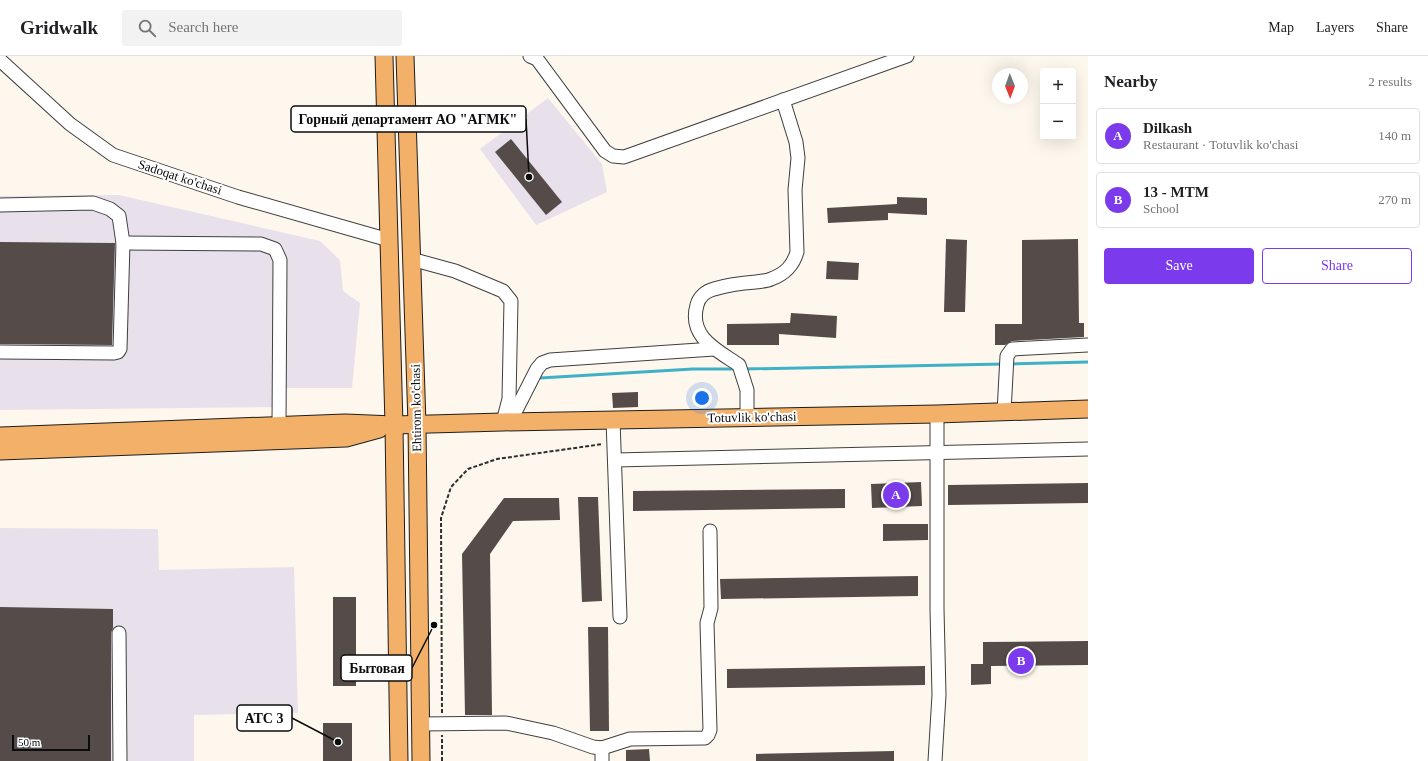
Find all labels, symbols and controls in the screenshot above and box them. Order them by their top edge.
search box [122,10,402,46]
text: Gridwalk [20,17,98,38]
icon: search [136,17,158,39]
text: Search here [168,19,239,35]
text: Map [1268,20,1294,35]
text: Layers [1316,20,1354,35]
text: Share [1376,20,1408,35]
north arrow [992,68,1028,104]
map controls [1040,68,1076,140]
button: + [1040,68,1076,104]
text: Nearby [1104,72,1158,91]
text: 2 results [1368,74,1412,89]
button: − [1040,104,1076,140]
callout: Горный департамент АО "АГМК" [291,106,526,132]
text: Горный департамент АО "АГМК" [299,112,517,127]
text: Dilkash [1143,120,1192,136]
text: A [1113,128,1123,143]
text: 140 m [1378,128,1411,143]
text: Restaurant · Totuvlik ko'chasi [1143,137,1298,152]
street label: Sadoqat ko'chasi [136,156,224,198]
text: 13 - MTM [1143,184,1209,200]
text: B [1114,192,1122,207]
text: 270 m [1378,192,1411,207]
text: School [1143,201,1179,216]
button: Save [1104,248,1254,284]
button: Share [1262,248,1412,284]
street label: Ehtirom ko'chasi [408,364,424,452]
your location [692,388,712,408]
street label: Totuvlik ko'chasi [707,409,797,425]
pin: A [883,480,909,510]
pin: B [1008,646,1034,676]
callout: Бытовая [341,655,412,681]
text: Бытовая [349,661,405,676]
callout: АТС 3 [237,705,292,731]
text: АТС 3 [245,711,283,726]
scale bar [12,733,90,752]
text: 50 m [18,736,40,748]

